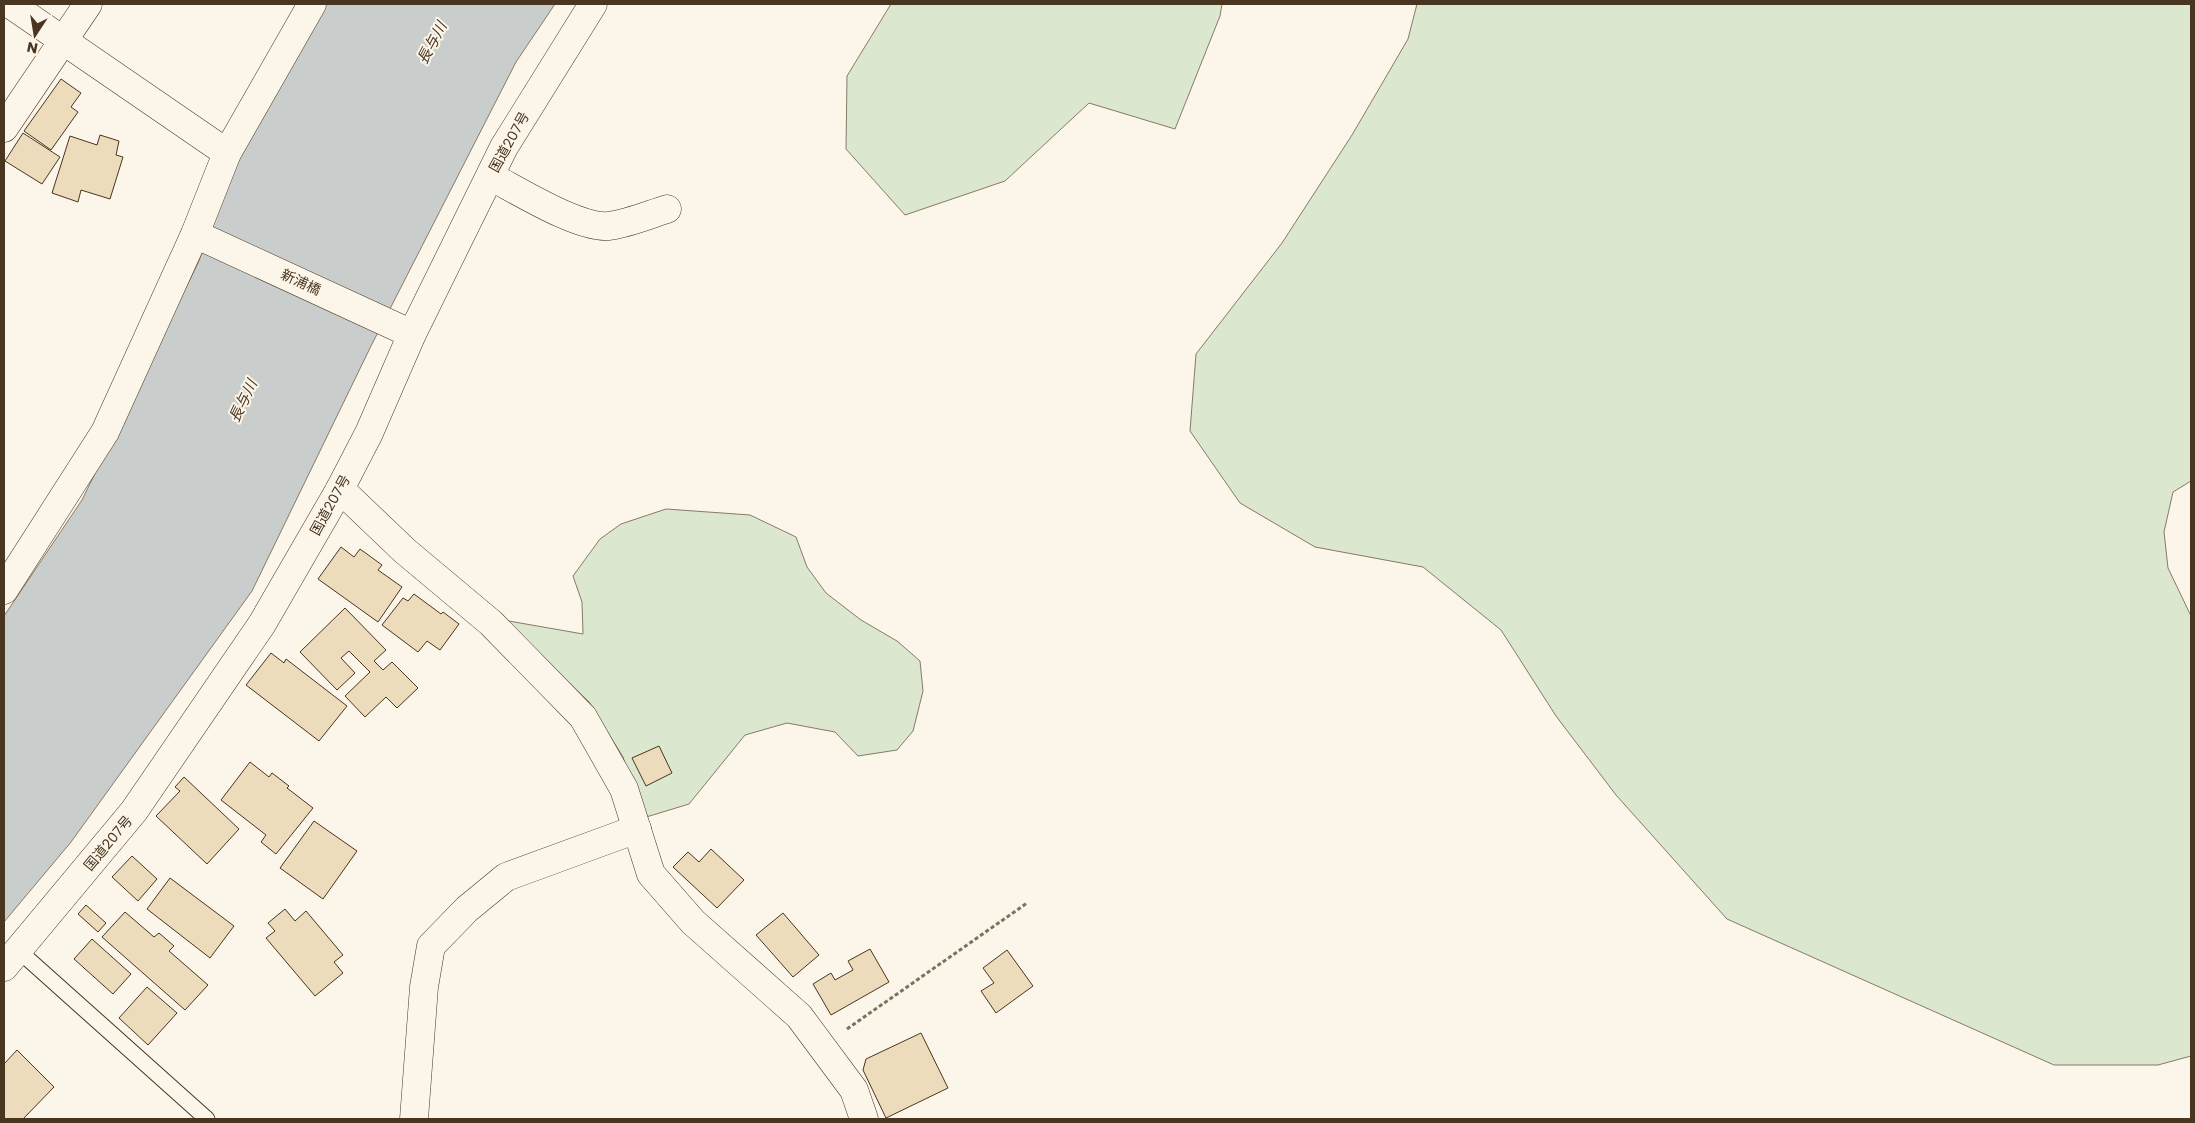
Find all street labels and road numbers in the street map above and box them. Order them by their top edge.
street label: 国道207号 [484,108,534,176]
street label: 新浦橋 [278,264,324,300]
street label: 国道207号 [305,471,355,539]
street label: 国道207号 [79,811,137,875]

